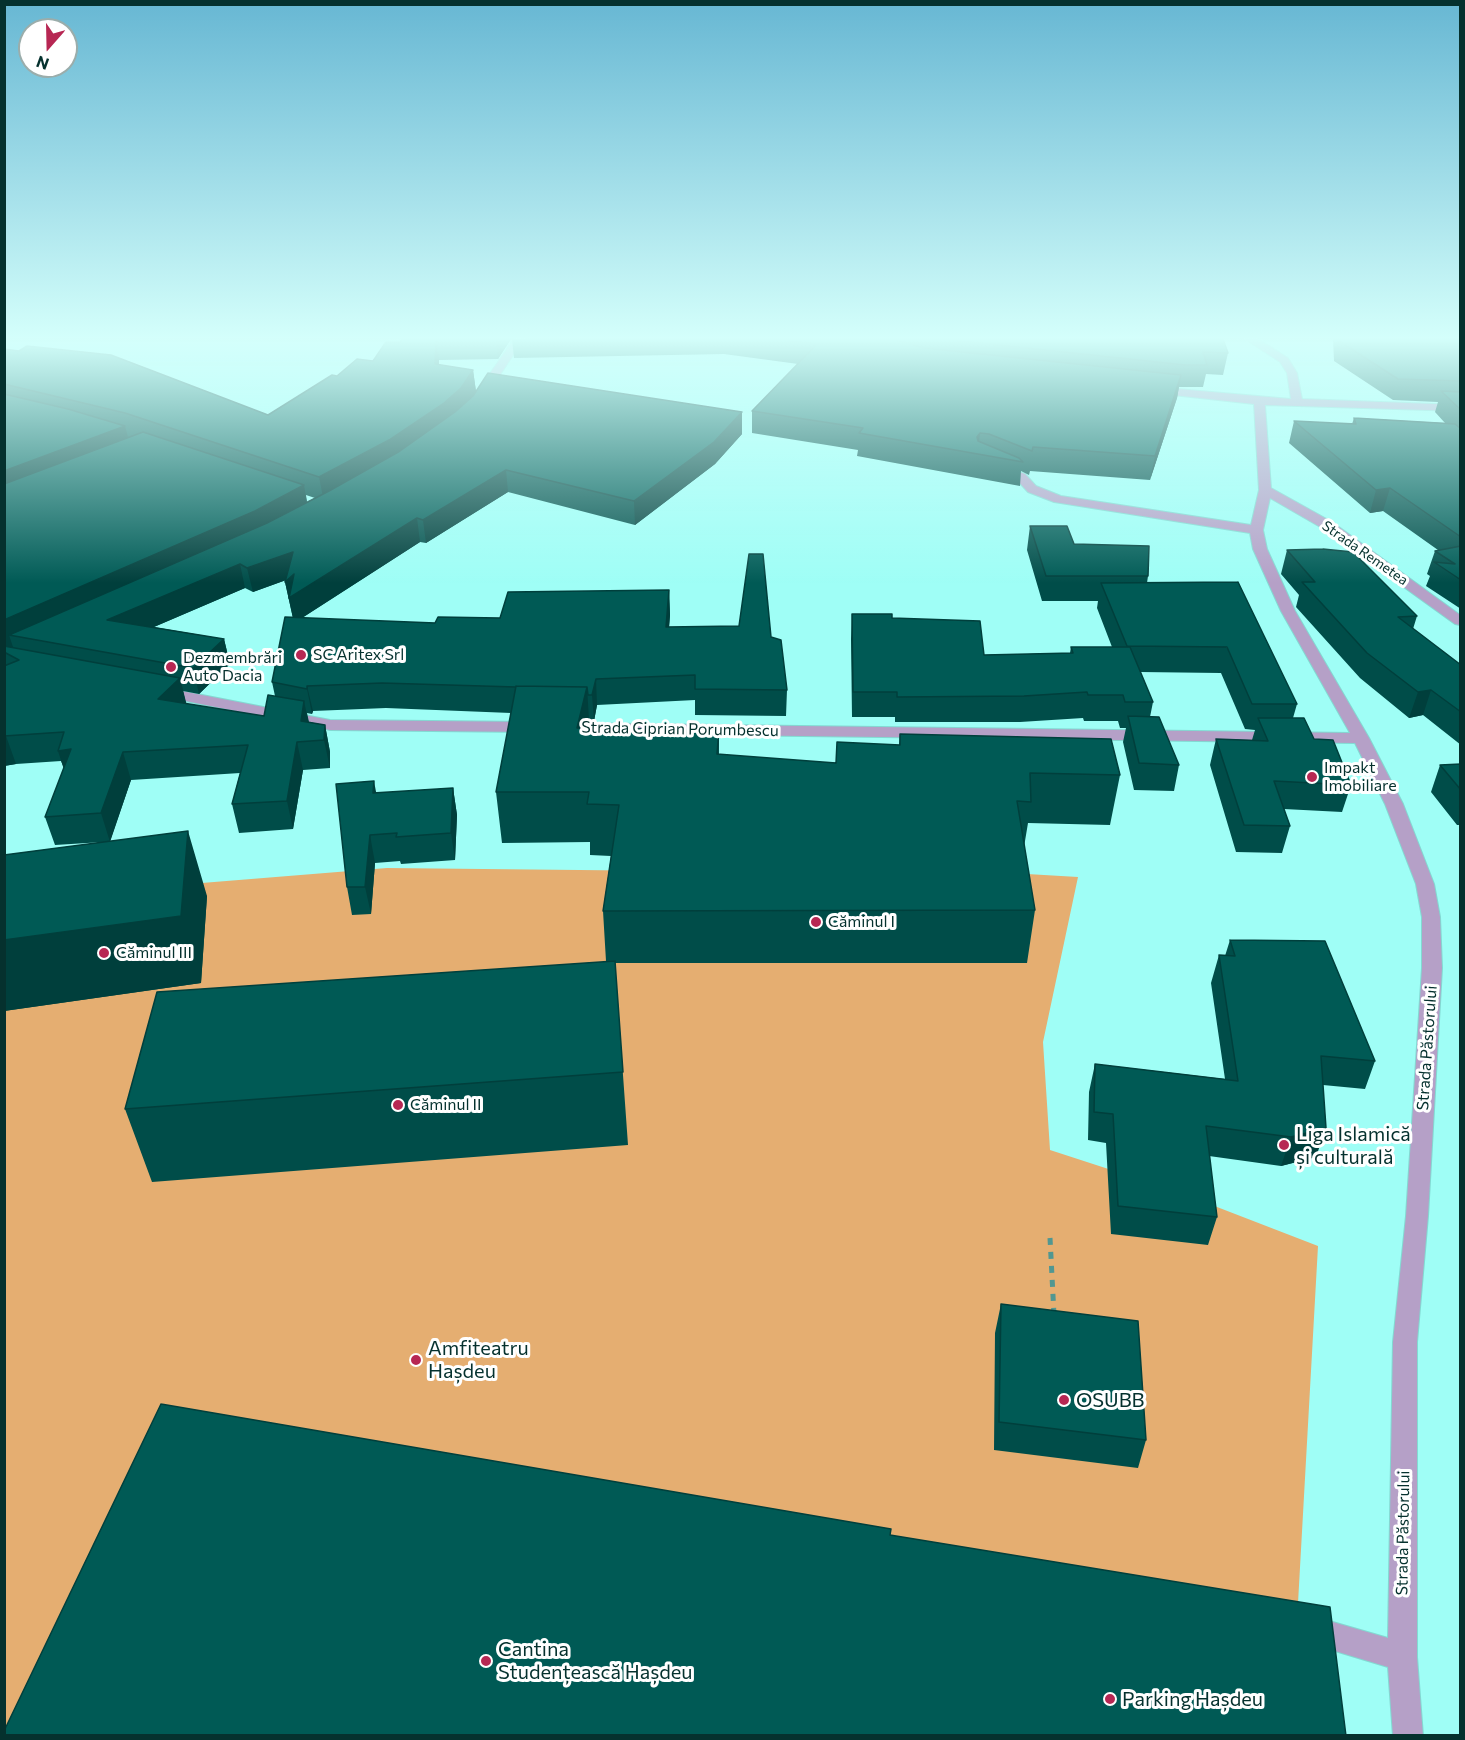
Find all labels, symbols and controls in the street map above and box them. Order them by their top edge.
north arrow [18,18,78,78]
text: N [33,53,51,74]
street label: Strada Remetea [1319,517,1411,589]
place label: SC Aritex Srl [313,645,404,665]
place label: Dezmembrări Auto Dacia [183,648,282,686]
marker: SC Aritex Srl [294,648,308,662]
marker: Dezmembrări Auto Dacia [164,660,178,674]
street label: Strada Ciprian Porumbescu [581,718,779,740]
place label: Impakt Imobiliare [1324,758,1397,796]
marker: Impakt Imobiliare [1305,770,1319,784]
place label: Căminul I [828,912,895,932]
marker: Căminul I [809,915,823,929]
place label: Căminul III [116,943,192,963]
marker: Căminul III [97,946,111,960]
street label: Strada Păstorului [1413,985,1441,1111]
place label: Căminul II [410,1095,482,1115]
marker: Căminul II [391,1098,405,1112]
place label: Liga Islamică și culturală [1296,1122,1411,1169]
marker: Liga Islamică și culturală [1277,1138,1291,1152]
place label: Amfiteatru Hașdeu [428,1336,529,1383]
marker: Amfiteatru Hașdeu [409,1353,423,1367]
place label: OSUBB [1076,1388,1144,1412]
marker: OSUBB [1057,1393,1071,1407]
street label: Strada Păstorului [1392,1470,1414,1596]
place label: Cantina Studențească Hașdeu [498,1637,693,1684]
marker: Cantina Studențească Hașdeu [479,1654,493,1668]
place label: Parking Hașdeu [1122,1687,1263,1711]
marker: Parking Hașdeu [1103,1692,1117,1706]

